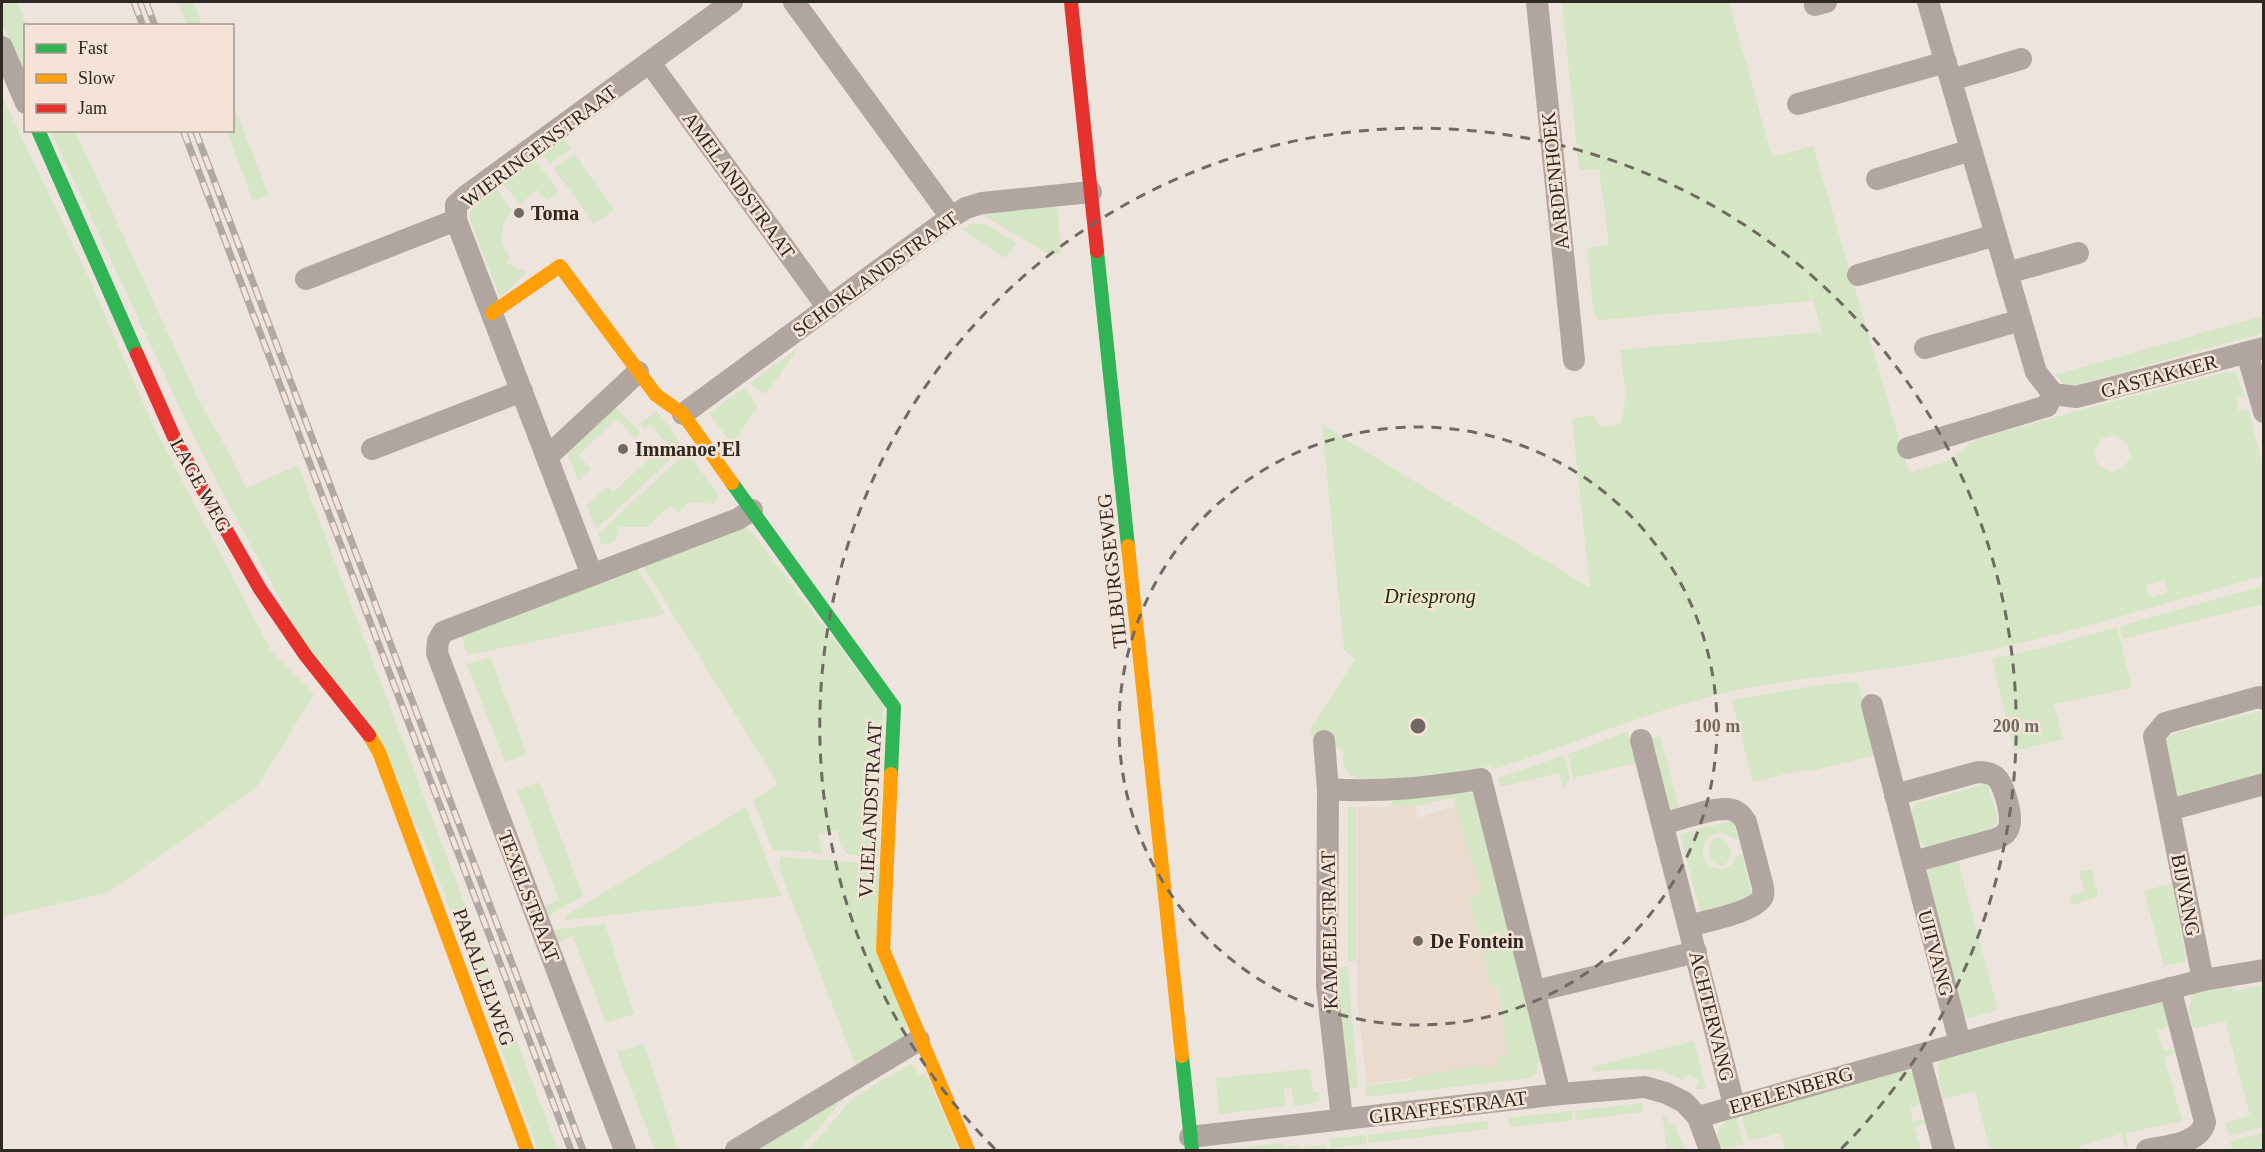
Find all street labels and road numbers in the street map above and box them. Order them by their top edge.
street label: WIERINGENSTRAAT [457,80,621,212]
street label: AMELANDSTRAAT [679,108,799,262]
street label: AARDENHOEK [1537,110,1573,251]
street label: SCHOKLANDSTRAAT [788,207,962,341]
street label: GASTAKKER [2098,350,2220,402]
street label: LAGE WEG [166,434,236,536]
street label: TILBURGSEWEG [1093,493,1131,649]
street label: VLIELANDSTRAAT [854,721,886,899]
street label: TEXELSTRAAT [494,827,564,965]
street label: KAMEELSTRAAT [1317,850,1341,1010]
street label: BIJVANG [2167,852,2205,938]
street label: PARALLELWEG [449,905,519,1049]
street label: UITVANG [1914,907,1958,999]
street label: ACHTERVANG [1685,949,1739,1083]
street label: EPELENBERG [1727,1062,1855,1118]
street label: GIRAFFESTRAAT [1368,1086,1528,1128]

